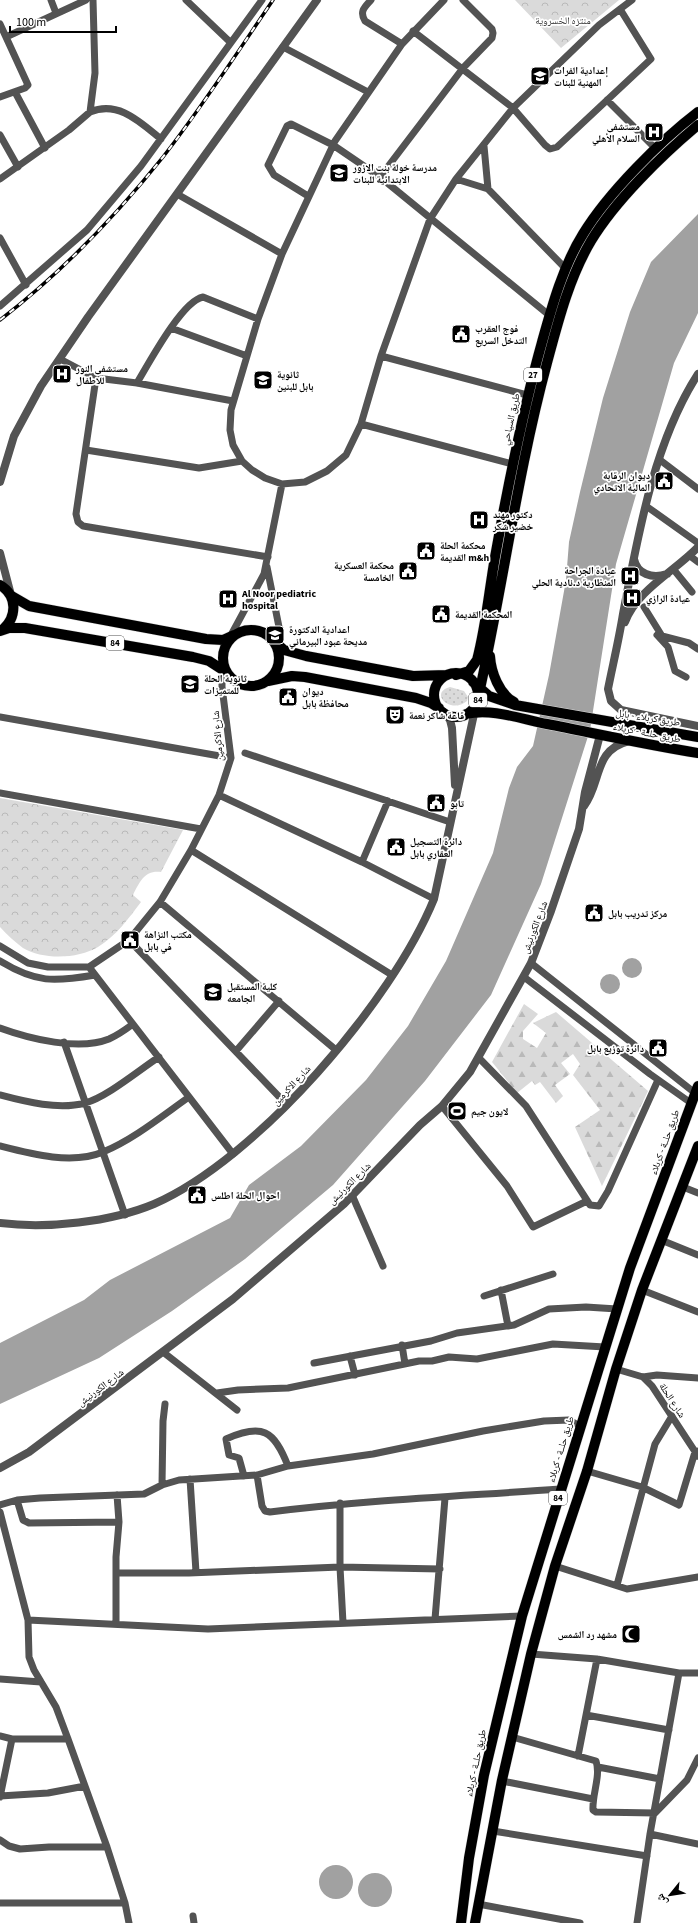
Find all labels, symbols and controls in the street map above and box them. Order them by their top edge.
scale bar [10,8,116,34]
text: 100 m [16,14,46,31]
park label: منتزه الخسروية [535,14,591,28]
place label: إعدادية الفرات المهنية للبنات [554,64,608,90]
school or university icon: إعدادية الفرات المهنية للبنات [529,65,551,87]
place label: مستشفى السلام الأهلي [592,120,640,146]
hospital icon: مستشفى السلام الأهلي [643,121,665,143]
place label: مدرسة خولة بنت الازور الابتدائية للبنات [352,161,437,187]
school or university icon: مدرسة خولة بنت الازور الابتدائية للبنات [328,162,350,184]
place label: فوج العقرب التدخل السريع [475,322,527,348]
public building icon: فوج العقرب التدخل السريع [450,323,472,345]
place label: مستشفى النور للاطفال [75,362,128,388]
hospital icon: مستشفى النور للاطفال [51,363,73,385]
place label: ثانوية بابل للبنين [277,368,314,394]
road number: 27 [524,368,542,382]
school or university icon: ثانوية بابل للبنين [252,369,274,391]
street label: طريق السياحي [498,391,524,447]
place label: ديوان الرقابة المالية الاتحادي [594,469,650,495]
public building icon: ديوان الرقابة المالية الاتحادي [653,470,675,492]
place label: دكتور مهند خضير شكر [492,508,534,534]
hospital icon: دكتور مهند خضير شكر [468,509,490,531]
place label: محكمة الحلة القديمة m&h [440,539,489,565]
public building icon: محكمة الحلة القديمة m&h [415,540,437,562]
place label: محكمة العسكرية الخامسة [334,559,394,585]
public building icon: محكمة العسكرية الخامسة [397,560,419,582]
place label: عيادة الجراحة المنظارية د.نادية الحلي [532,564,616,590]
hospital icon: عيادة الجراحة المنظارية د.نادية الحلي [619,565,641,587]
place label: Al Noor pediatric hospital [241,587,316,613]
hospital icon: عيادة الرازي [621,587,643,609]
hospital icon: Al Noor pediatric hospital [217,588,239,610]
place label: عيادة الرازي [646,592,690,606]
public building icon: المحكمة القديمة [430,603,452,625]
place label: المحكمة القديمة [455,608,513,622]
place label: اعدادية الدكتورة مديحة عبود البيرماني [289,623,368,649]
school or university icon: اعدادية الدكتورة مديحة عبود البيرماني [264,624,286,646]
road number: 84 [106,636,124,650]
place label: ثانوية الحلة للمتميزات [204,672,247,698]
school or university icon: ثانوية الحلة للمتميزات [179,673,201,695]
place label: ديوان محافظة بابل [302,685,349,711]
public building icon: ديوان محافظة بابل [277,686,299,708]
road number: 84 [469,693,487,707]
theatre icon: قاعة شاكر نعمة [384,704,406,726]
street label: طريق كربلاء - بابل [615,706,681,730]
place label: قاعة شاكر نعمة [409,709,464,723]
street label: شارع الاكرمين [209,710,227,762]
street label: طريق حلــة - كربلاء [612,720,682,746]
public building icon: تابو [425,792,447,814]
place label: تابو [450,797,465,811]
place label: دائرة التسجيل العقاري بابل [410,835,462,861]
public building icon: دائرة التسجيل العقاري بابل [385,836,407,858]
street label: شارع الكورنيش [519,899,552,956]
public building icon: مركز تدريب بابل [583,902,605,924]
place label: مركز تدريب بابل [608,907,668,921]
place label: مكتب النزاهة في بابل [144,928,192,954]
public building icon: مكتب النزاهة في بابل [119,929,141,951]
place label: كلية المستقبل الجامعه [227,980,278,1006]
school or university icon: كلية المستقبل الجامعه [202,981,224,1003]
public building icon: دائرة توزيع بابل [647,1037,669,1059]
place label: دائرة توزيع بابل [587,1042,644,1056]
street label: شارع الاكرمين [269,1062,314,1109]
sports icon: لايون جيم [446,1100,468,1122]
place label: لايون جيم [471,1105,508,1119]
street label: طريق حلــة - كربلاء [647,1107,683,1177]
street label: شارع الكورنيش [325,1159,374,1208]
public building icon: احوال الحلة اطلس [186,1184,208,1206]
place label: احوال الحلة اطلس [211,1189,280,1203]
street label: شارع الكورنيش [74,1365,127,1410]
street label: شارع الحلة [656,1380,689,1421]
street label: طريق حلــة - كربلاء [544,1414,578,1484]
road number: 84 [549,1491,567,1505]
mosque icon: مشهد رد الشمس [620,1623,642,1645]
place label: مشهد رد الشمس [558,1628,617,1642]
street label: طريق حلــة - كربلاء [462,1728,490,1798]
north arrow [650,1875,690,1915]
text: ش [652,1891,671,1909]

